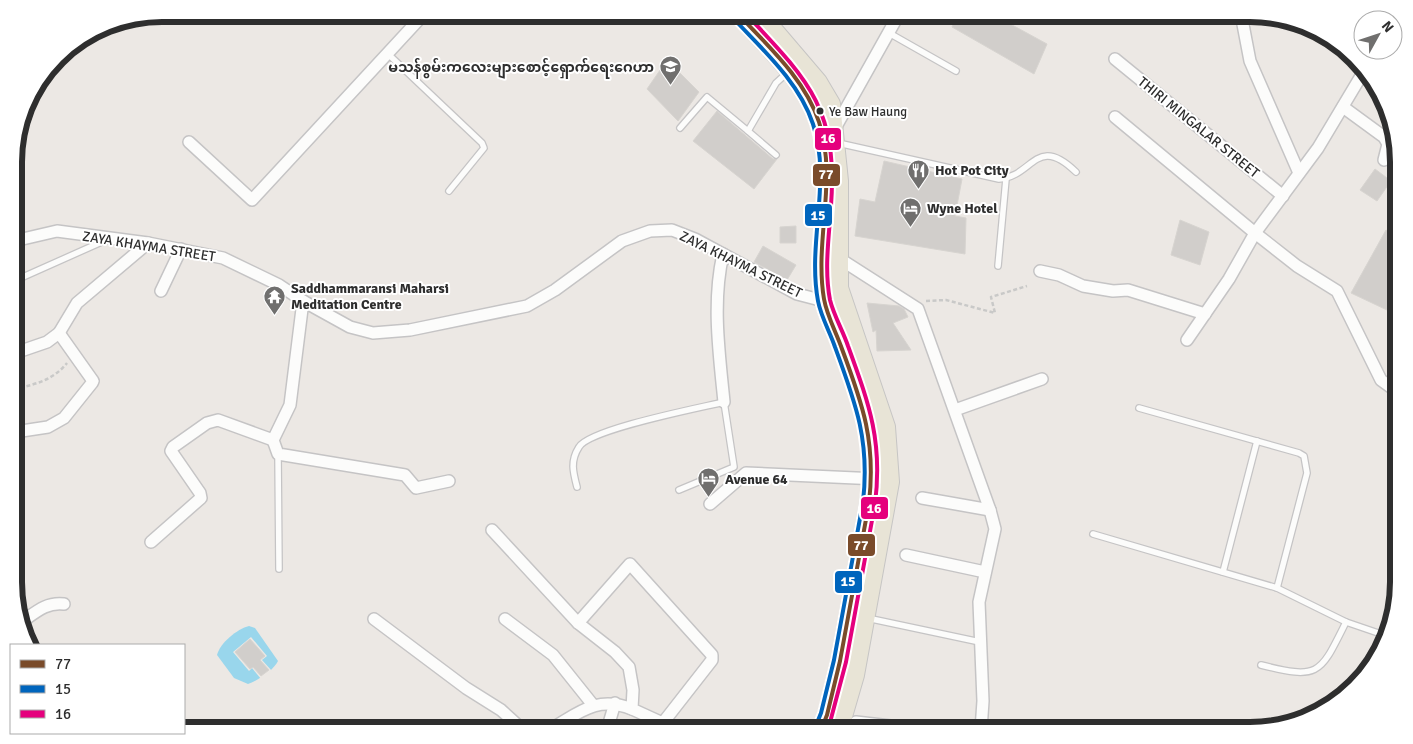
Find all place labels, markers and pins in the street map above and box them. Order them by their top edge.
school or university icon: မသန်စွမ်းကလေးများစောင့်ရှောက်ရေးဂေဟာ [658,55,682,86]
place label: မသန်စွမ်းကလေးများစောင့်ရှောက်ရေးဂေဟာ [388,57,654,79]
place label: Ye Baw Haung [829,104,907,120]
marker: Ye Baw Haung [815,106,825,116]
restaurant icon: Hot Pot City [907,158,931,189]
place label: Hot Pot City [935,162,1009,179]
hotel icon: Wyne Hotel [899,196,923,227]
place label: Wyne Hotel [927,200,998,217]
place label: Saddhammaransi Maharsi Meditation Centre [291,280,449,313]
temple icon: Saddhammaransi Maharsi Meditation Centre [263,284,287,315]
hotel icon: Avenue 64 [697,467,721,498]
place label: Avenue 64 [725,471,788,488]

